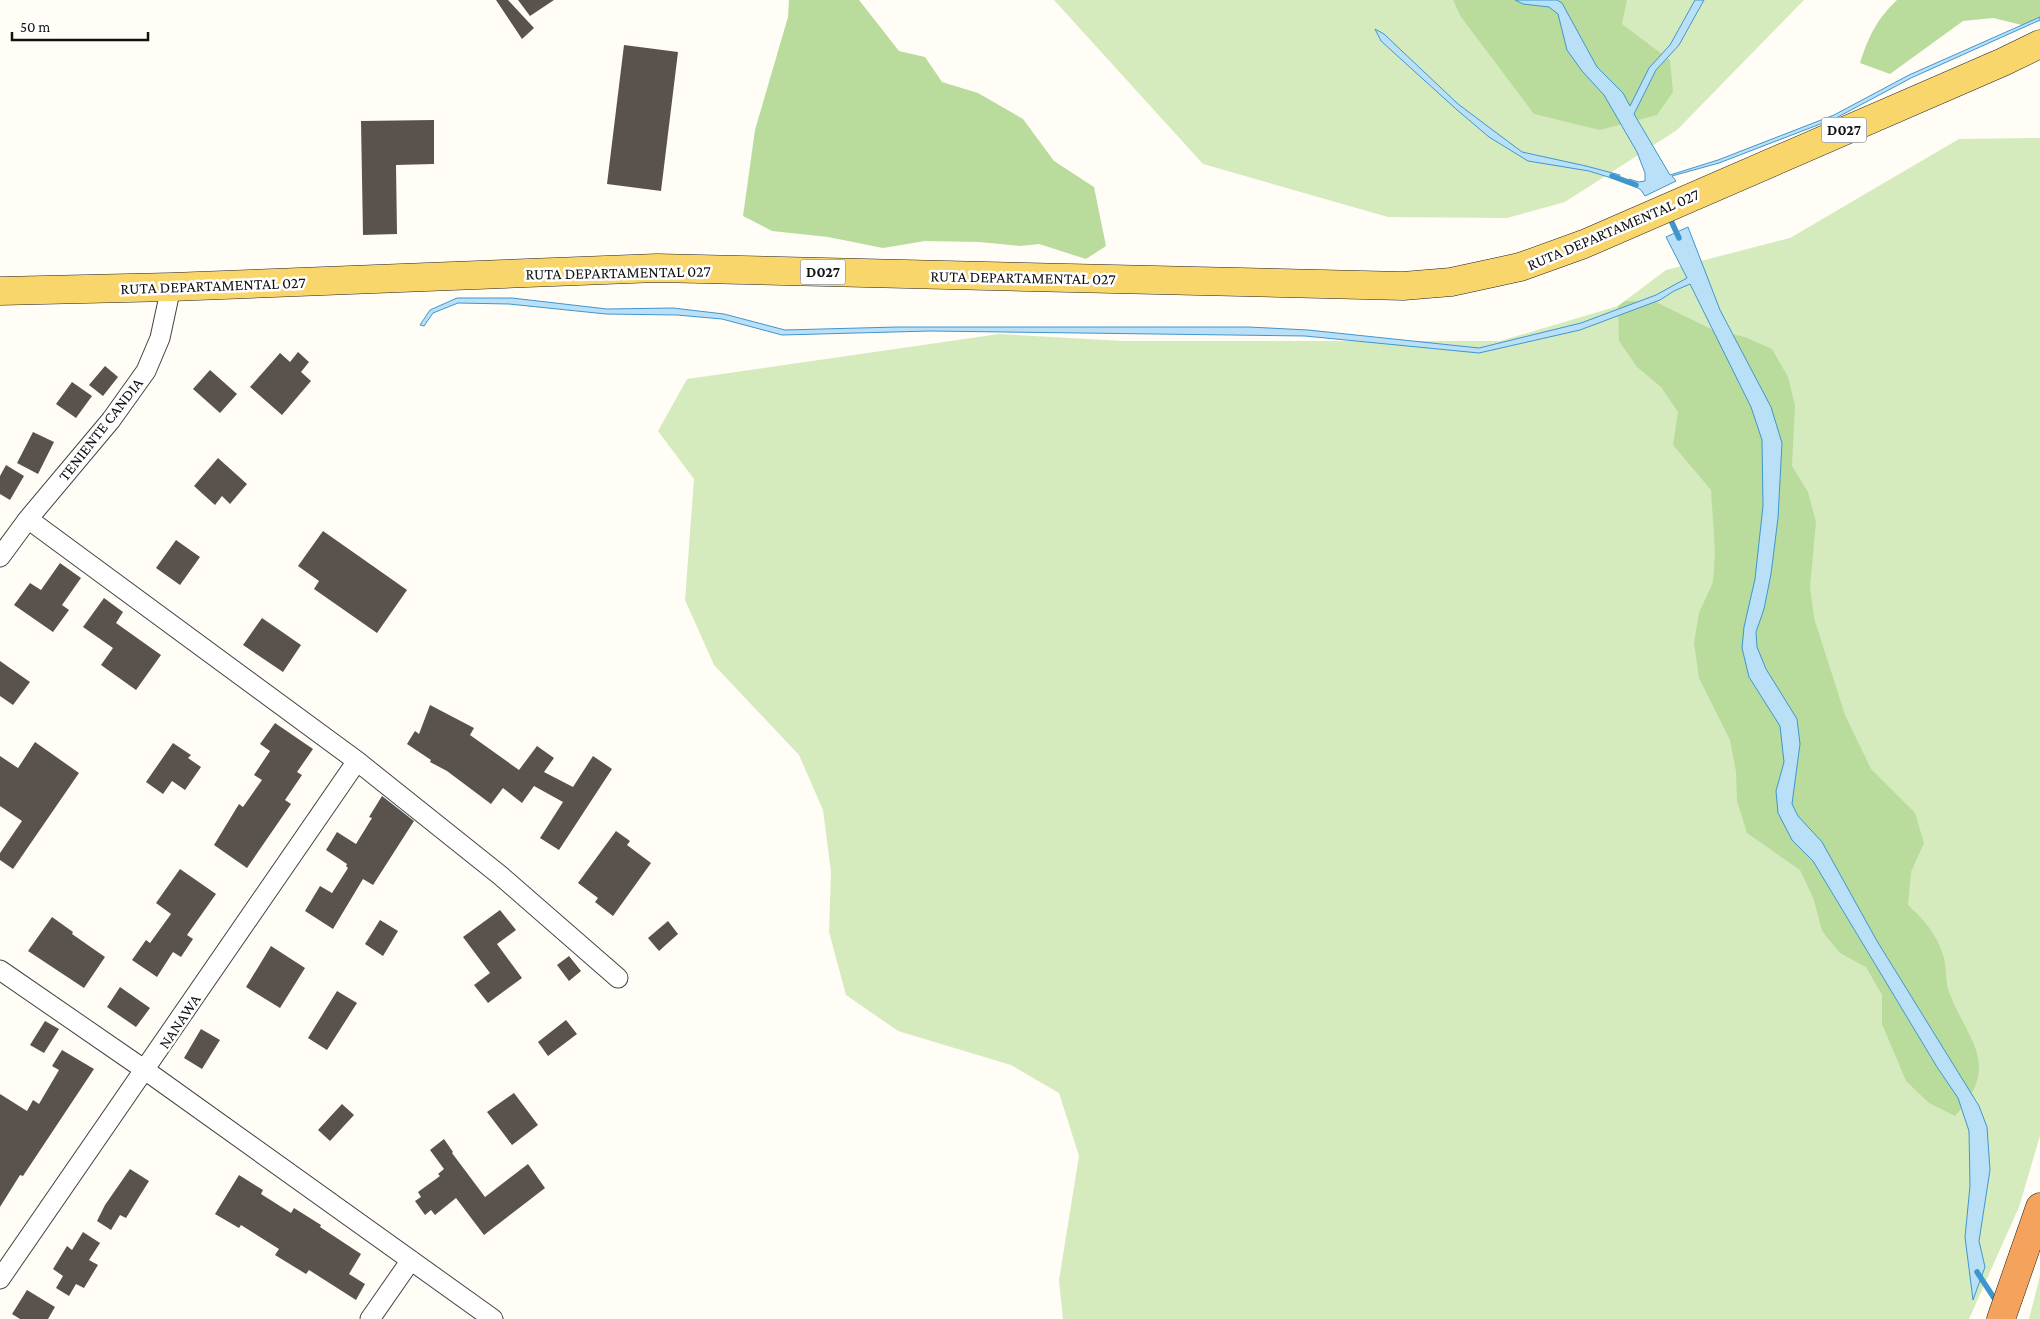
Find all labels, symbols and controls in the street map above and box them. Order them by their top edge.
scale bar [12,10,149,42]
text: 50 m [20,19,50,35]
road number: D027 [1822,118,1866,142]
street label: RUTA DEPARTAMENTAL 027 [1525,185,1702,273]
road number: D027 [800,260,846,284]
street label: RUTA DEPARTAMENTAL 027 [525,262,711,283]
street label: RUTA DEPARTAMENTAL 027 [930,267,1116,288]
street label: RUTA DEPARTAMENTAL 027 [120,274,307,297]
street label: TENIENTE CANDIA [55,374,146,484]
street label: NANAWA [155,990,204,1052]

